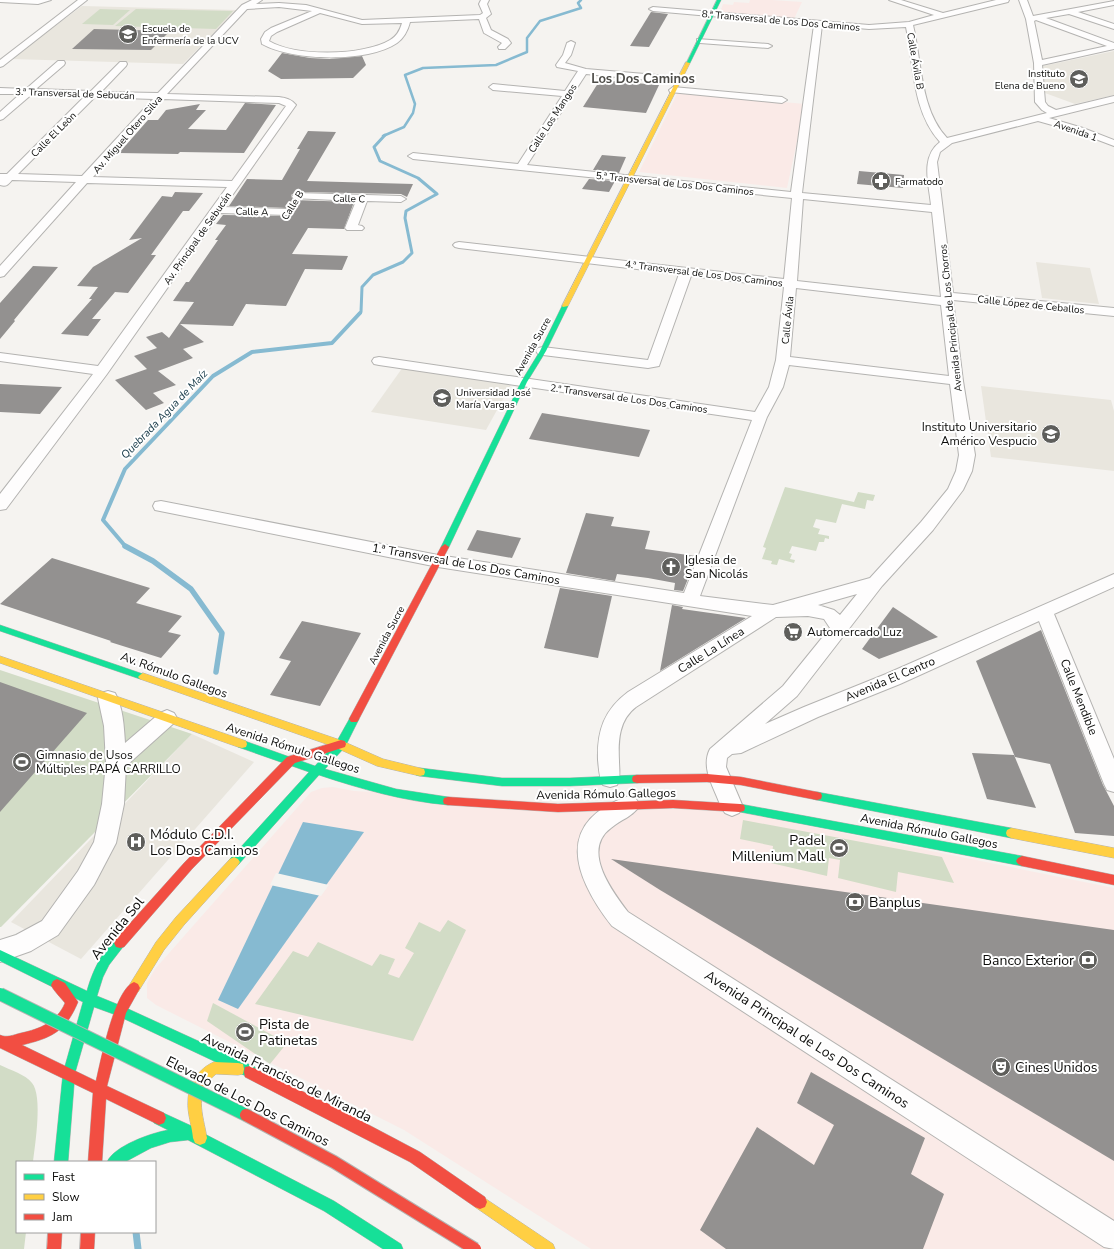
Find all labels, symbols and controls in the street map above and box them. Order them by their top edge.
street label: 8.ª Transversal de Los Dos Caminos [701,7,861,35]
place label: Escuela de Enfermería de la UCV [142,22,239,48]
school or university icon: Escuela de Enfermería de la UCV [117,23,139,45]
street label: Calle Ávila B [903,32,927,91]
place label: Instituto Elena de Bueno [995,67,1065,93]
school or university icon: Instituto Elena de Bueno [1068,68,1090,90]
district label: Los Dos Caminos [591,70,695,88]
street label: Calle Los Mangos [525,81,581,156]
street label: 3.ª Transversal de Sebucán [15,85,135,103]
street label: Av. Miguel Otero Silva [90,93,166,177]
street label: Calle El Leòn [28,109,79,160]
street label: Avenida 1 [1052,117,1099,145]
street label: 5.ª Transversal de Los Dos Caminos [595,169,755,199]
pharmacy icon: Farmatodo [870,170,892,192]
place label: Farmatodo [895,175,944,189]
street label: Calle B [278,188,307,223]
street label: Av. Principal de Sebucán [160,189,235,288]
street label: Calle C [333,191,366,207]
street label: Calle A [235,204,269,220]
street label: Avenida Principal de Los Chorros [936,243,966,392]
street label: 4.ª Transversal de Los Dos Caminos [624,257,784,291]
street label: Calle López de Ceballos [977,292,1085,318]
street label: Calle Ávila [779,295,797,345]
street label: Avenida Sucre [511,315,555,378]
water label: Quebrada Agua de Maíz [118,366,212,462]
street label: 2.ª Transversal de Los Dos Caminos [549,381,709,417]
place label: Universidad José María Vargas [456,386,531,412]
school or university icon: Universidad José María Vargas [431,387,453,409]
place label: Instituto Universitario Américo Vespucio [922,419,1037,449]
school or university icon: Instituto Universitario Américo Vespucio [1040,423,1062,445]
street label: 1.ª Transversal de Los Dos Caminos [371,540,561,588]
place label: Iglesia de San Nicolás [685,552,748,582]
church icon: Iglesia de San Nicolás [660,556,682,578]
street label: Avenida Sucre [366,604,408,667]
supermarket icon: Automercado Luz [782,621,804,643]
street label: Calle La Línea [675,623,747,677]
place label: Automercado Luz [807,624,902,640]
street label: Av. Rómulo Gallegos [118,648,230,702]
street label: Avenida El Centro [842,653,938,705]
street label: Calle Mendible [1056,657,1102,737]
street label: Avenida Rómulo Gallegos [224,719,362,777]
place label: Gimnasio de Usos Múltiples PAPÁ CARRILLO [36,747,181,777]
sports icon: Gimnasio de Usos Múltiples PAPÁ CARRILLO [11,751,33,773]
street label: Avenida Rómulo Gallegos [536,785,676,803]
street label: Avenida Rómulo Gallegos [859,810,999,852]
place label: Módulo C.D.I. Los Dos Caminos [150,825,259,860]
hospital icon: Módulo C.D.I. Los Dos Caminos [125,831,147,853]
place label: Padel Millenium Mall [732,831,826,866]
sports icon: Padel Millenium Mall [828,837,850,859]
bank icon: Banplus [844,891,866,913]
street label: Avenida Sol [86,892,149,964]
place label: Banplus [869,893,921,912]
bank icon: Banco Exterior [1077,949,1099,971]
place label: Banco Exterior [983,951,1074,970]
street label: Avenida Principal de Los Dos Caminos [701,966,913,1113]
place label: Pista de Patinetas [259,1015,318,1050]
sports icon: Pista de Patinetas [234,1021,256,1043]
street label: Avenida Francisco de Miranda [199,1028,375,1127]
street label: Elevado de Los Dos Caminos [163,1052,333,1151]
theatre icon: Cines Unidos [990,1056,1012,1078]
place label: Cines Unidos [1015,1058,1098,1077]
legend [16,1161,156,1233]
text: Fast [52,1169,75,1185]
text: Slow [52,1189,80,1205]
text: Jam [51,1209,73,1225]

